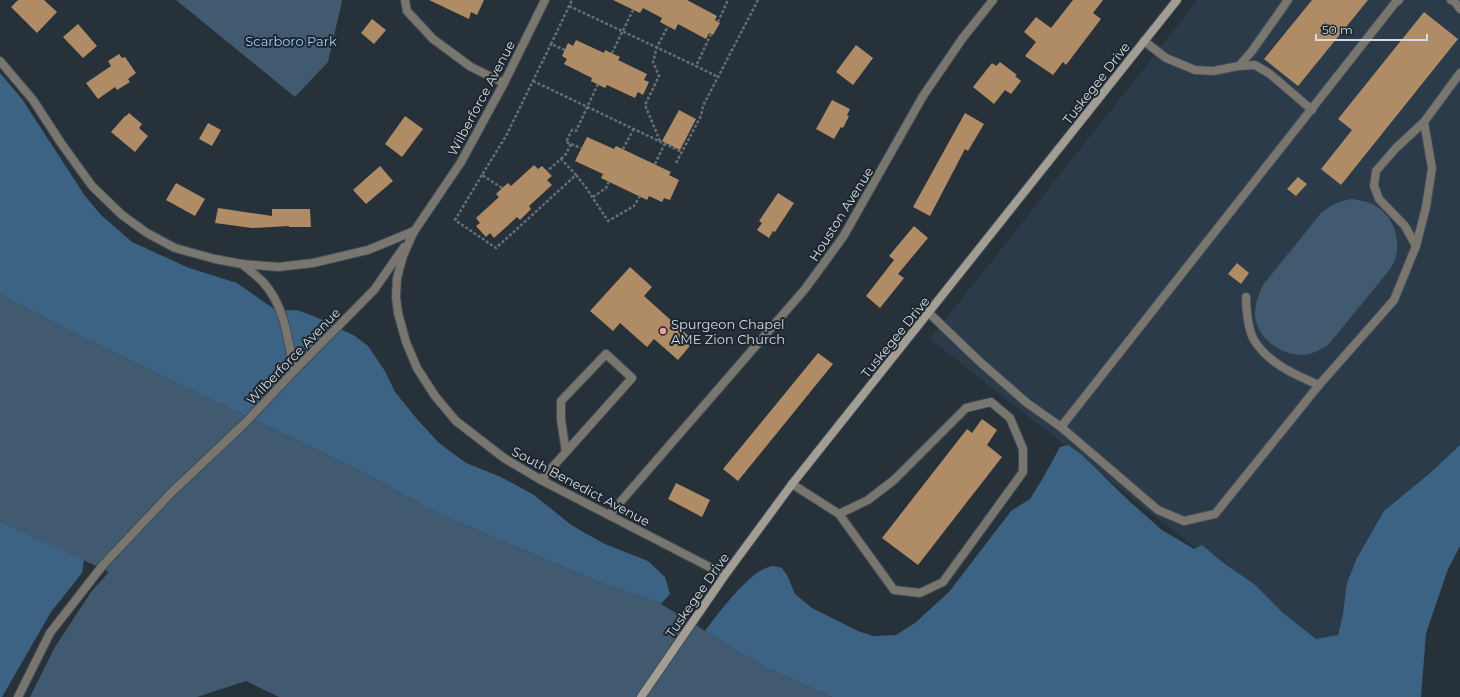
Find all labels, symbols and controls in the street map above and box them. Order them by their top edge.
scale bar [1316,16,1427,42]
text: 50 m [1322,22,1353,37]
park label: Scarboro Park [245,33,337,49]
street label: Wilberforce Avenue [444,38,518,158]
street label: Tuskegee Drive [1059,39,1133,127]
street label: Houston Avenue [806,164,877,264]
street label: Tuskegee Drive [857,293,933,381]
street label: Wilberforce Avenue [243,304,343,408]
place label: Spurgeon Chapel AME Zion Church [671,316,785,347]
marker: Spurgeon Chapel AME Zion Church [658,326,668,336]
street label: South Benedict Avenue [509,443,653,529]
street label: Tuskegee Drive [662,549,732,640]

